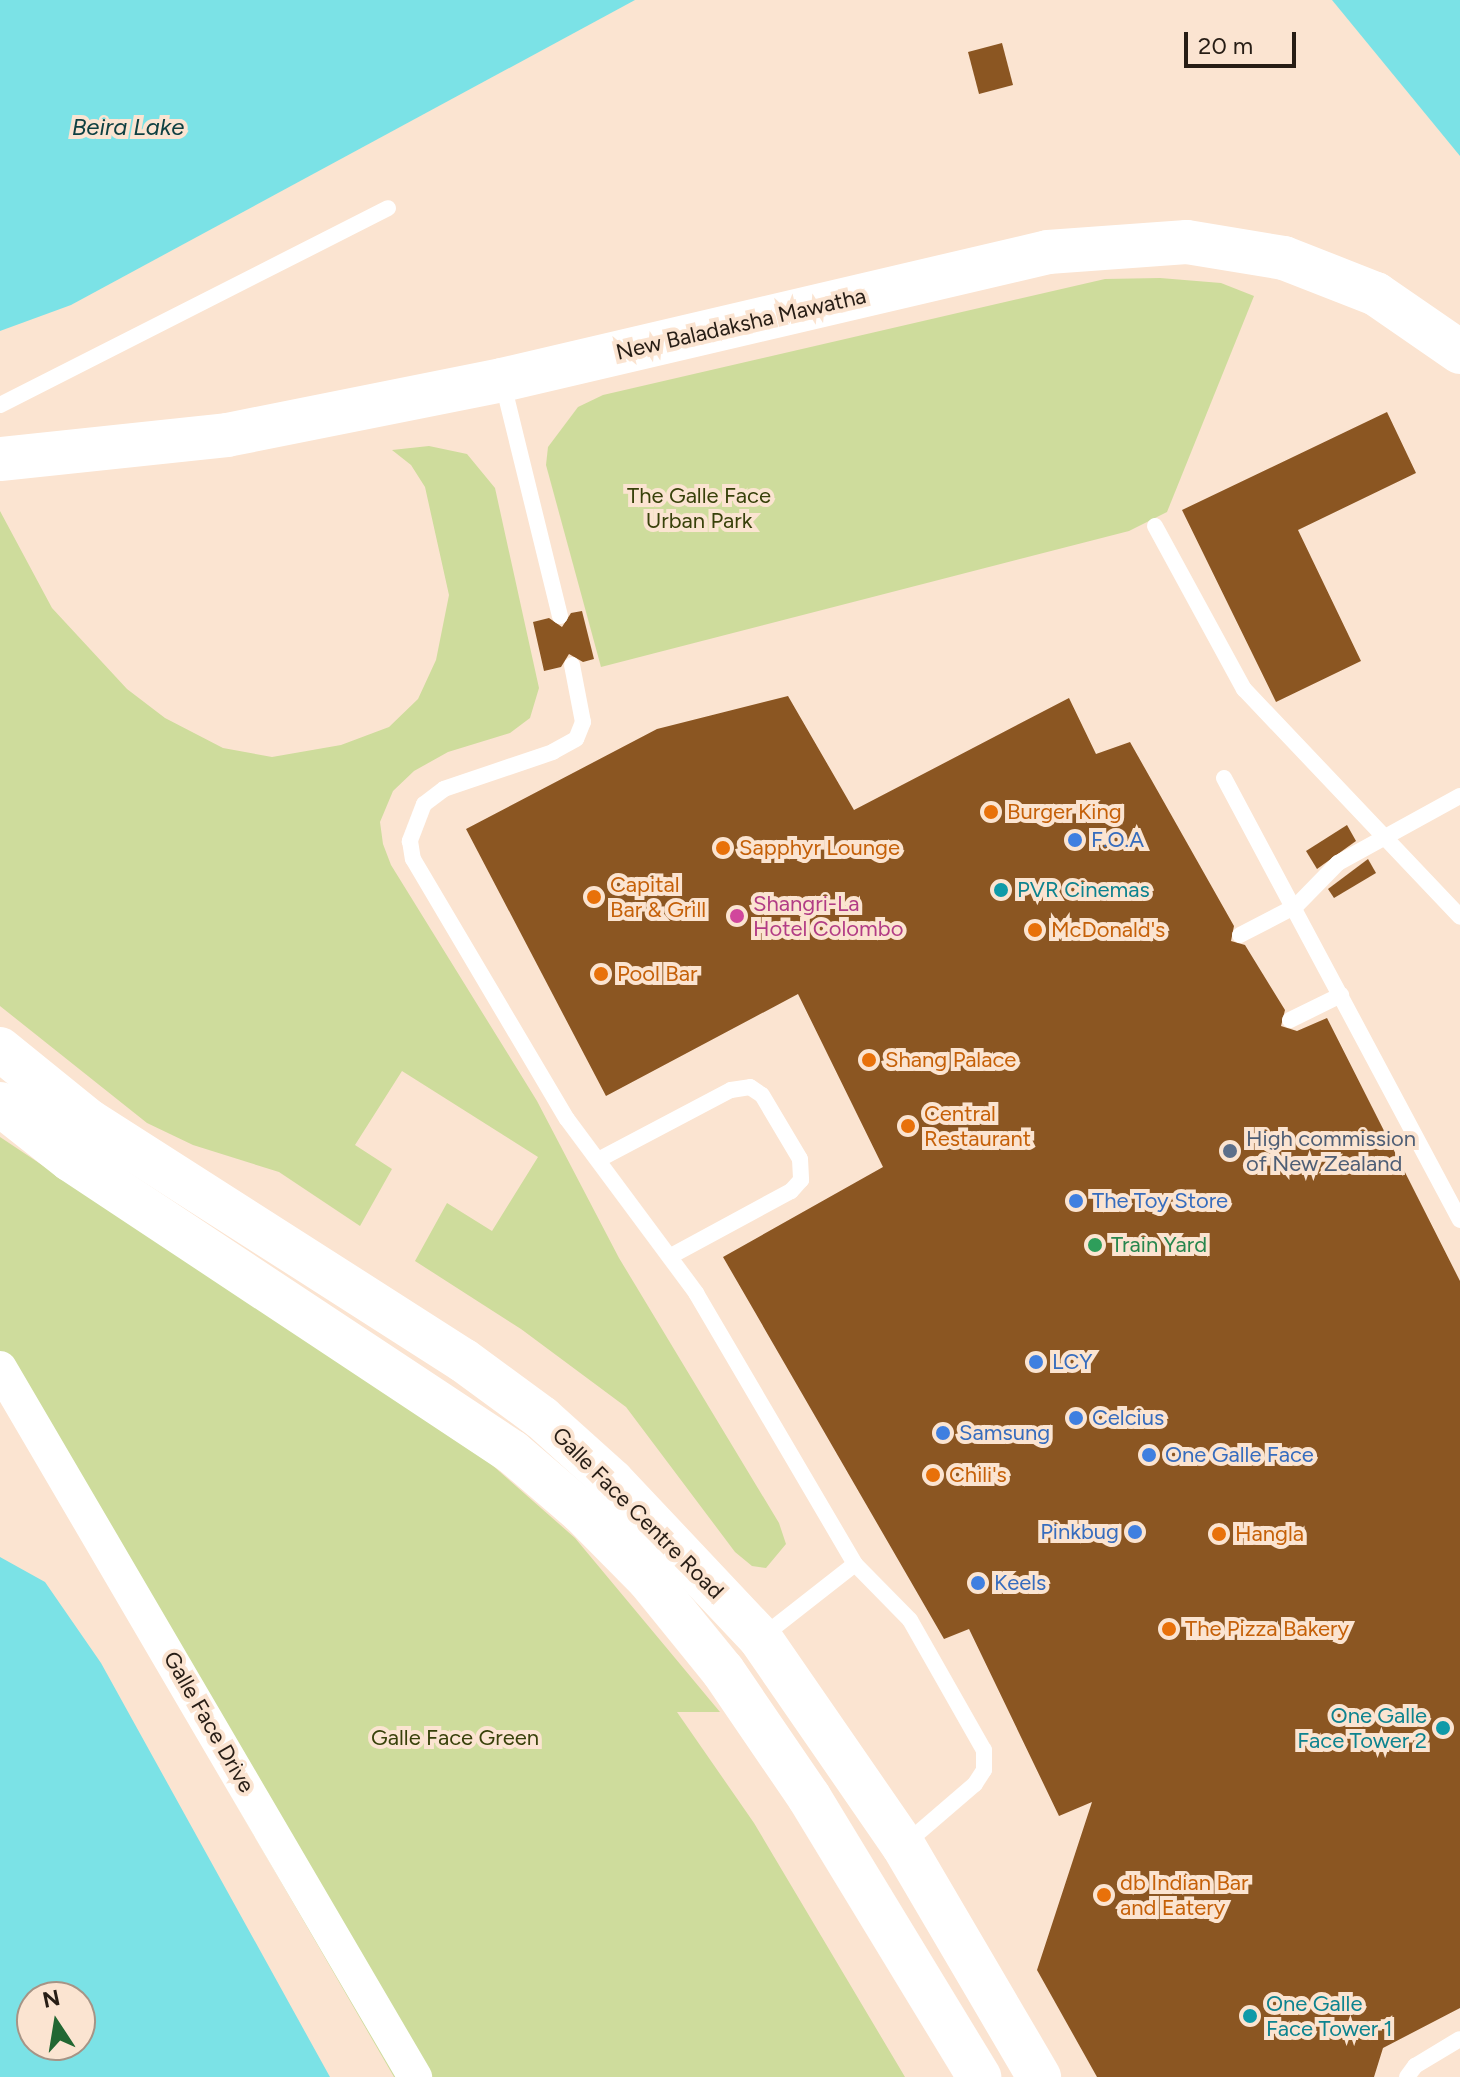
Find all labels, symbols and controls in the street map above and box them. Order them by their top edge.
scale bar [1188,16,1300,66]
text: 20 m [1198,31,1253,60]
water label: Beira Lake [72,113,184,141]
street label: New Baladaksha Mawatha [613,282,869,366]
park label: The Galle Face Urban Park [627,482,771,534]
place label: Burger King [1007,799,1122,825]
marker: Burger King [982,803,1000,821]
place label: F.O.A [1091,827,1144,853]
marker: F.O.A [1066,831,1084,849]
place label: Sapphyr Lounge [739,835,900,861]
marker: Sapphyr Lounge [714,839,732,857]
place label: Capital Bar & Grill [610,871,706,922]
place label: PVR Cinemas [1017,877,1150,903]
marker: PVR Cinemas [992,881,1010,899]
marker: Capital Bar & Grill [585,888,603,906]
place label: Shangri-La Hotel Colombo [753,890,903,942]
marker: Shangri-La Hotel Colombo [728,907,746,925]
place label: McDonald's [1051,917,1165,943]
marker: McDonald's [1026,921,1044,939]
place label: Pool Bar [617,961,697,987]
marker: Pool Bar [592,965,610,983]
place label: Shang Palace [885,1047,1016,1073]
marker: Shang Palace [860,1051,878,1069]
place label: Central Restaurant [924,1100,1031,1152]
marker: Central Restaurant [899,1117,917,1135]
place label: High commission of New Zealand [1246,1125,1416,1176]
marker: High commission of New Zealand [1221,1142,1239,1160]
place label: The Toy Store [1092,1188,1228,1214]
marker: The Toy Store [1067,1192,1085,1210]
place label: Train Yard [1111,1232,1207,1258]
marker: Train Yard [1086,1236,1104,1254]
place label: LCY [1052,1349,1093,1375]
marker: LCY [1027,1353,1045,1371]
place label: Celcius [1092,1405,1164,1431]
marker: Celcius [1067,1409,1085,1427]
place label: Samsung [959,1420,1050,1446]
street label: Galle Face Centre Road [547,1422,729,1604]
marker: Samsung [934,1424,952,1442]
place label: One Galle Face [1165,1442,1314,1468]
marker: One Galle Face [1140,1446,1158,1464]
place label: Chili's [949,1462,1007,1488]
marker: Chili's [924,1466,942,1484]
place label: Pinkbug [1040,1519,1119,1545]
place label: Hangla [1235,1521,1304,1547]
marker: Pinkbug [1126,1523,1144,1541]
marker: Hangla [1210,1525,1228,1543]
place label: Keels [994,1570,1046,1596]
marker: Keels [969,1574,987,1592]
place label: The Pizza Bakery [1185,1616,1349,1642]
marker: The Pizza Bakery [1160,1620,1178,1638]
street label: Galle Face Drive [158,1647,260,1797]
place label: One Galle Face Tower 2 [1297,1702,1427,1754]
marker: One Galle Face Tower 2 [1434,1719,1452,1737]
park label: Galle Face Green [371,1725,539,1751]
place label: db Indian Bar and Eatery [1120,1869,1248,1920]
marker: db Indian Bar and Eatery [1095,1886,1113,1904]
north arrow [16,1981,96,2061]
text: N [40,1984,62,2014]
place label: One Galle Face Tower 1 [1266,1990,1393,2042]
marker: One Galle Face Tower 1 [1241,2007,1259,2025]

